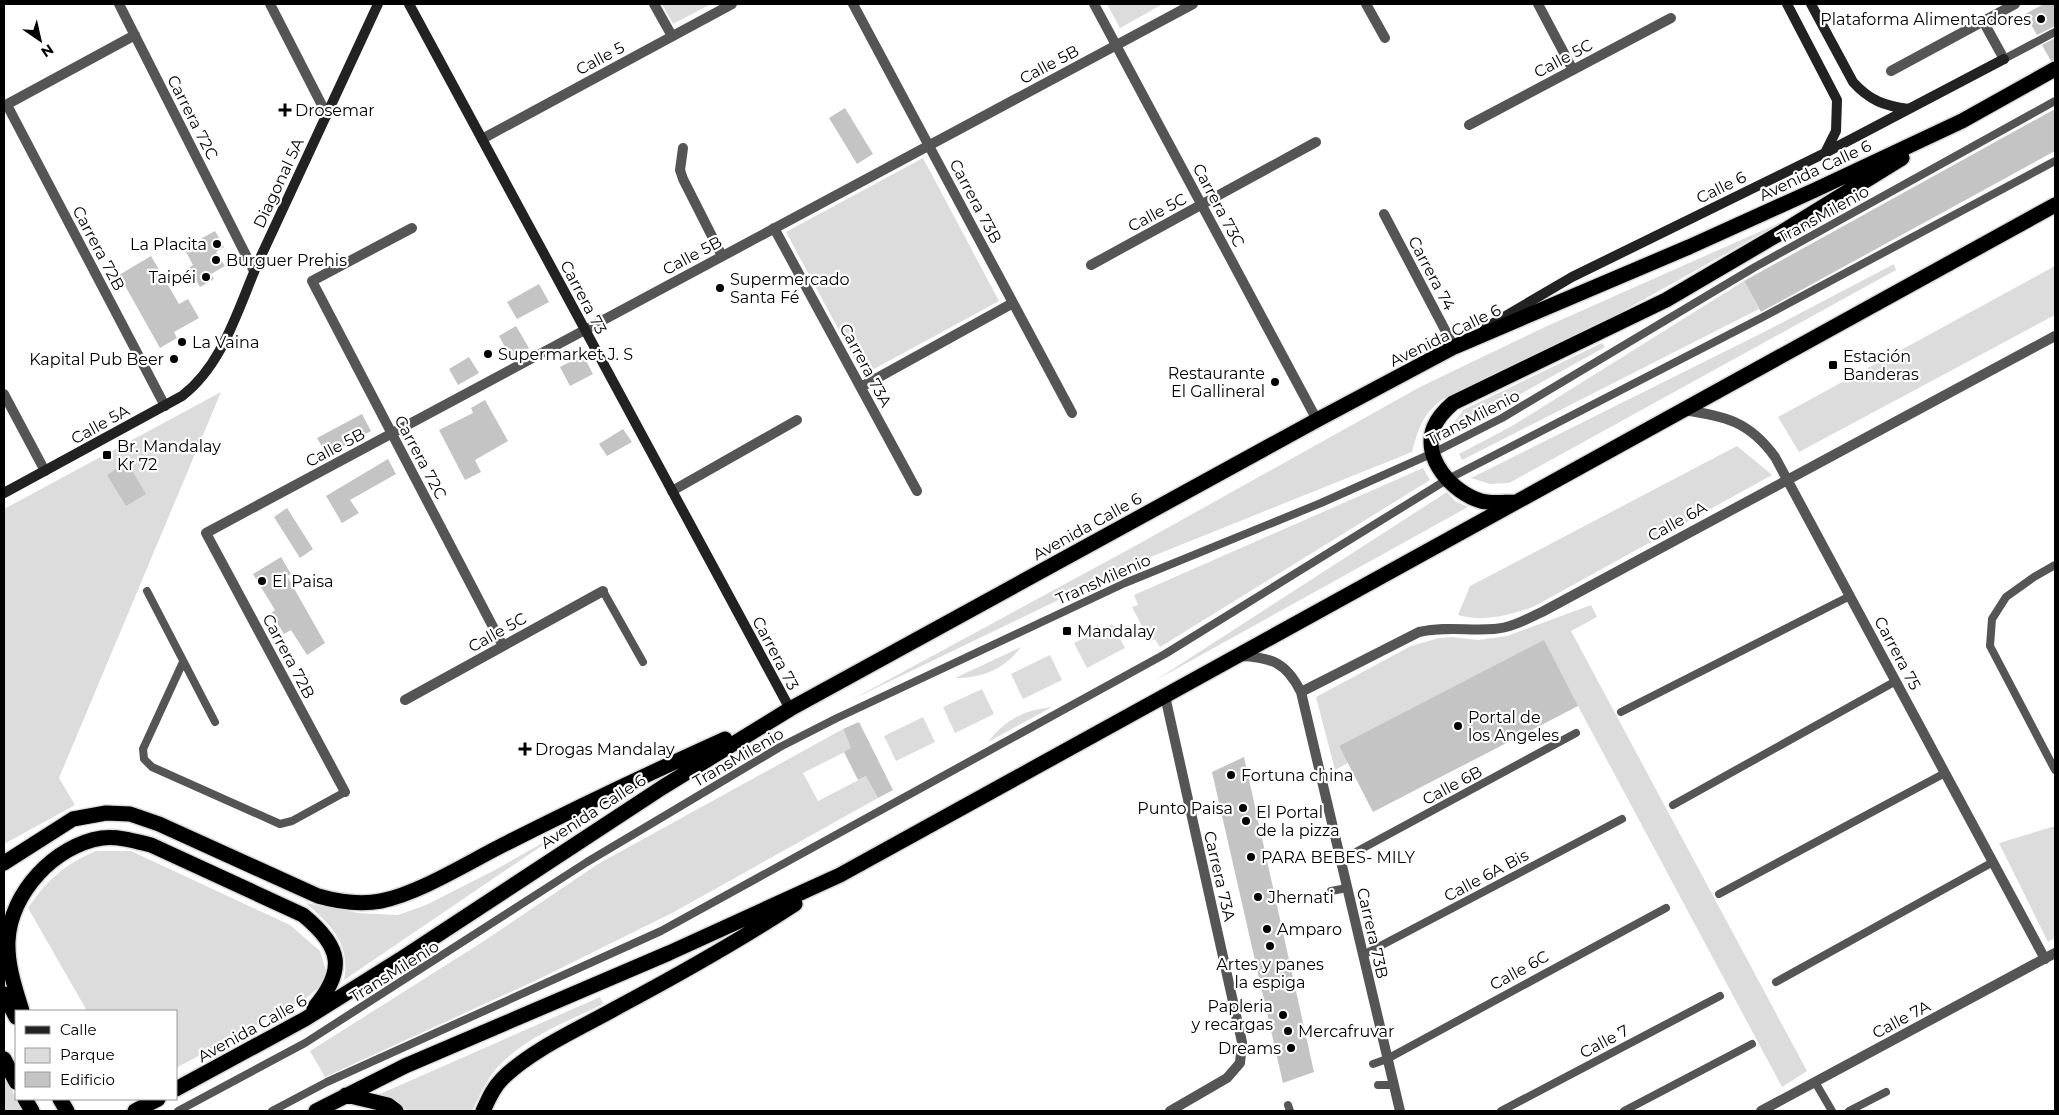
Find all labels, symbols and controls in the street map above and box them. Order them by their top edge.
place label: Plataforma Alimentadores [1820,10,2031,29]
marker: Plataforma Alimentadores [2035,13,2047,25]
north arrow [15,15,65,65]
street label: Calle 5C [1531,35,1596,82]
street label: Calle 5 [573,38,628,79]
text: N [38,40,57,61]
street label: Calle 5B [1016,41,1082,88]
street label: Carrera 72C [163,72,222,163]
place label: Drosemar [295,101,375,120]
marker: Drosemar [279,104,291,116]
street label: Diagonal 5A [249,135,308,231]
street label: Avenida Calle 6 [1756,136,1875,205]
street label: Carrera 73B [945,156,1006,247]
street label: Carrera 73C [1189,160,1249,250]
street label: Calle 6 [1693,167,1749,208]
street label: TransMilenio [1774,182,1872,247]
street label: Calle 5C [1125,189,1190,236]
street label: Carrera 72B [68,203,129,294]
street label: Calle 5B [659,232,725,279]
street label: Carrera 74 [1404,233,1459,314]
place label: La Placita [130,235,207,254]
marker: La Placita [211,238,223,250]
place label: Burguer Prehis [226,251,347,270]
marker: Burguer Prehis [210,254,222,266]
street label: Carrera 73 [556,257,611,337]
place label: Taipéi [149,268,196,287]
place label: Supermercado Santa Fé [730,270,850,307]
marker: Taipéi [200,271,212,283]
marker: Supermercado Santa Fé [714,282,726,294]
street label: Avenida Calle 6 [1386,300,1504,371]
street label: Carrera 73A [836,320,896,411]
place label: La Vaina [192,333,259,352]
marker: La Vaina [176,336,188,348]
place label: Supermarket J. S [498,345,633,364]
place label: Estación Banderas [1843,347,1919,384]
marker: Supermarket J. S [482,348,494,360]
place label: Kapital Pub Beer [29,350,164,369]
marker: Kapital Pub Beer [168,353,180,365]
marker: Estación Banderas [1827,359,1839,371]
place label: Restaurante El Gallineral [1168,364,1265,401]
marker: Restaurante El Gallineral [1269,376,1281,388]
street label: TransMilenio [1424,386,1523,449]
street label: Calle 5A [68,400,133,448]
street label: Carrera 72C [391,412,451,502]
street label: Calle 5B [302,424,368,471]
place label: Br. Mandalay Kr 72 [117,437,221,474]
marker: Br. Mandalay Kr 72 [101,449,113,461]
street label: Avenida Calle 6 [1029,489,1145,564]
street label: Calle 6A [1644,497,1710,545]
street label: TransMilenio [1053,550,1153,609]
place label: El Paisa [272,572,333,591]
marker: El Paisa [256,575,268,587]
street label: Calle 5C [465,609,530,656]
street label: Carrera 72B [258,611,319,702]
street label: Carrera 73 [748,613,803,693]
street label: Carrera 75 [1870,613,1925,693]
place label: Mandalay [1077,622,1155,641]
marker: Mandalay [1061,625,1073,637]
place label: Portal de los Angeles [1468,708,1559,745]
marker: Portal de los Angeles [1452,720,1464,732]
street label: TransMilenio [690,724,787,791]
place label: Drogas Mandalay [535,740,675,759]
marker: Drogas Mandalay [519,743,531,755]
street label: Calle 6B [1419,762,1485,809]
place label: Fortuna china [1241,766,1354,785]
marker: Fortuna china [1225,769,1237,781]
street label: Avenida Calle 6 [537,770,650,853]
place label: Punto Paisa [1137,799,1233,818]
marker: Punto Paisa [1237,802,1249,814]
place label: El Portal de la pizza [1256,803,1340,840]
marker: El Portal de la pizza [1240,815,1252,827]
street label: Carrera 73A [1200,829,1239,924]
street label: Calle 6A Bis [1441,845,1532,906]
place label: PARA BEBES- MILY [1261,848,1416,867]
marker: PARA BEBES- MILY [1245,851,1257,863]
street label: Carrera 73B [1353,886,1392,980]
place label: Jhernati [1267,888,1334,907]
marker: Jhernati [1252,891,1264,903]
place label: Amparo [1277,920,1342,939]
marker: Amparo [1261,923,1273,935]
street label: TransMilenio [346,936,442,1006]
marker: Artes y panes la espiga [1264,940,1276,952]
street label: Calle 6C [1487,947,1552,994]
place label: Artes y panes la espiga [1216,955,1324,992]
street label: Avenida Calle 6 [194,991,310,1066]
street label: Calle 7A [1869,996,1934,1043]
place label: Papleria y recargas [1190,997,1273,1034]
marker: Papleria y recargas [1277,1009,1289,1021]
legend [15,1010,178,1100]
text: Calle [60,1020,97,1039]
street label: Calle 7 [1577,1021,1632,1062]
place label: Mercafruvar [1298,1022,1394,1041]
marker: Mercafruvar [1282,1025,1294,1037]
place label: Dreams [1218,1039,1281,1058]
marker: Dreams [1285,1042,1297,1054]
text: Parque [60,1045,115,1064]
text: Edificio [60,1070,115,1089]

